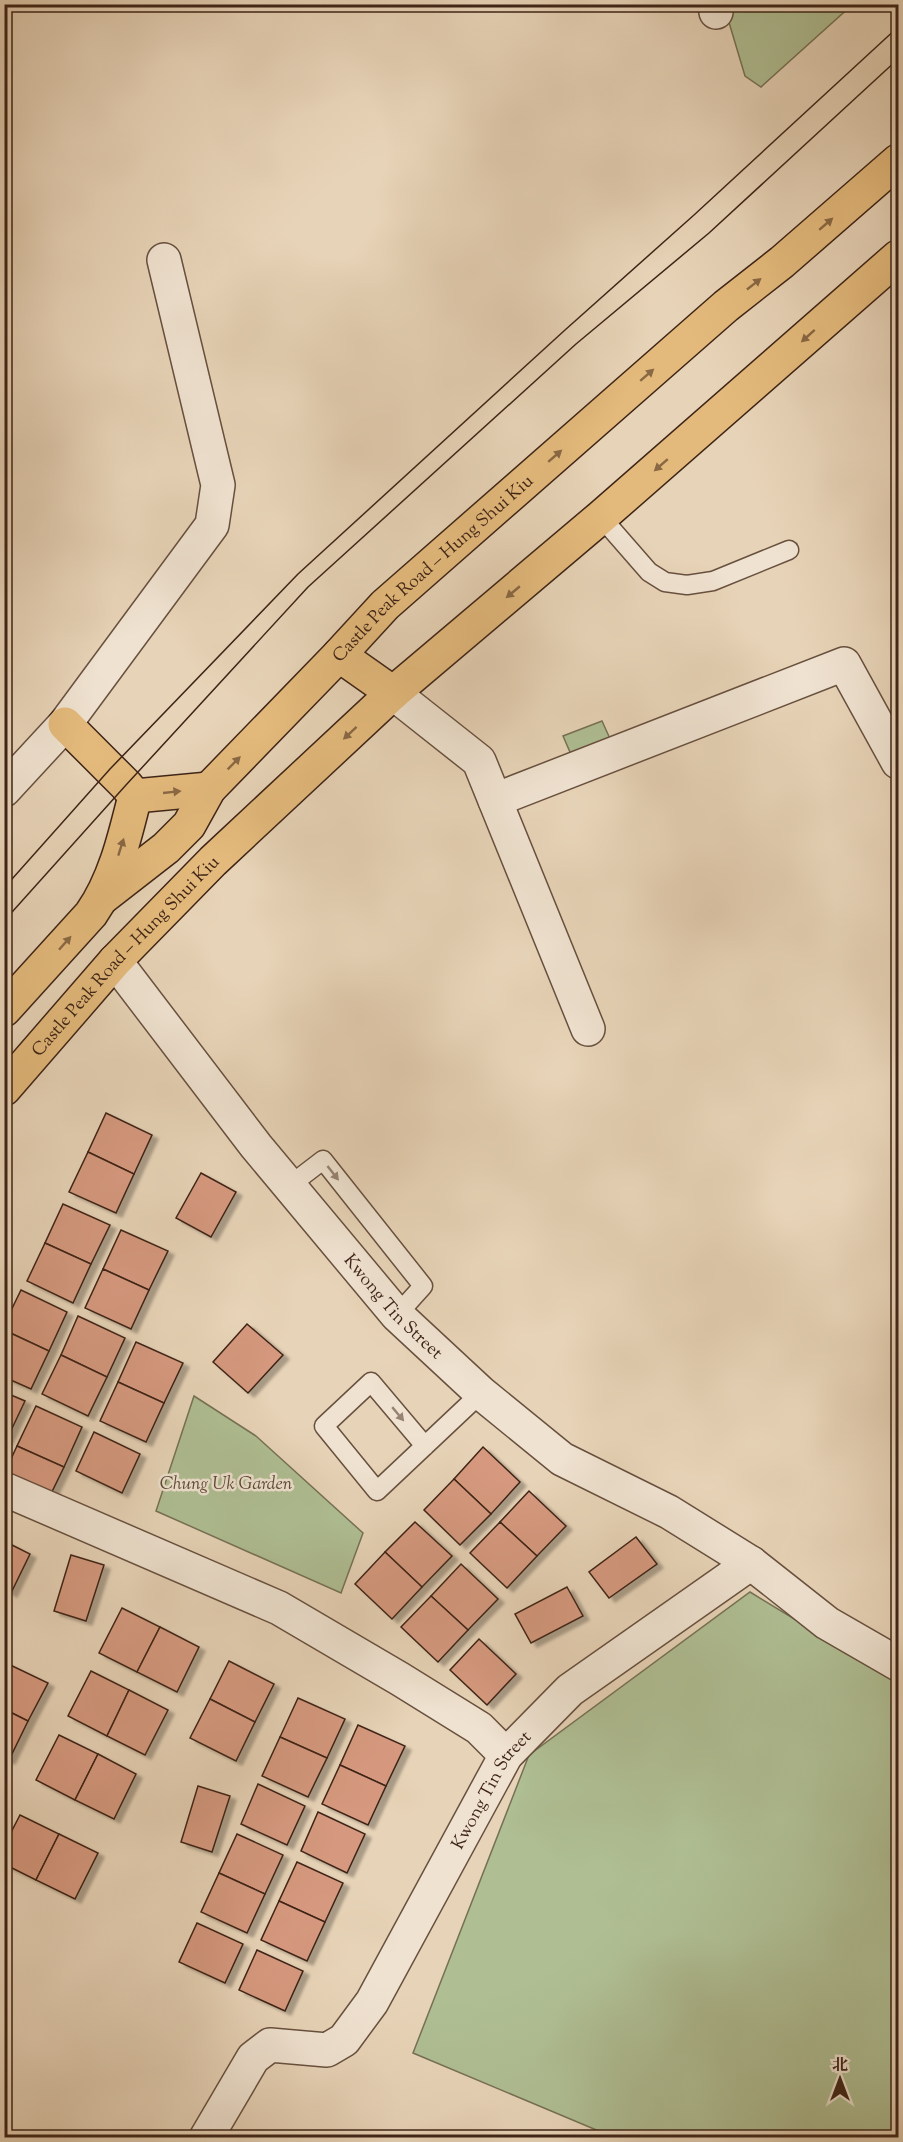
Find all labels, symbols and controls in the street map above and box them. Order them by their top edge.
one-way arrow [818,218,833,231]
one-way arrow [746,277,762,290]
one-way arrow [800,329,815,343]
one-way arrow [639,369,655,382]
one-way arrow [547,450,562,463]
one-way arrow [654,458,669,471]
street label: Castle Peak Road – Hung Shui Kiu [327,469,540,669]
one-way arrow [506,585,521,598]
one-way arrow [343,726,358,740]
one-way arrow [227,757,241,771]
one-way arrow [162,787,181,797]
one-way arrow [116,838,126,856]
street label: Castle Peak Road – Hung Shui Kiu [26,851,226,1063]
one-way arrow [58,936,71,951]
one-way arrow [326,1165,338,1180]
street label: Kwong Tin Street [336,1249,448,1366]
one-way arrow [391,1406,404,1421]
park label: Chung Uk Garden [160,1472,293,1498]
street label: Kwong Tin Street [446,1725,538,1855]
north arrow [810,2049,870,2109]
text: 北 [832,2055,848,2078]

